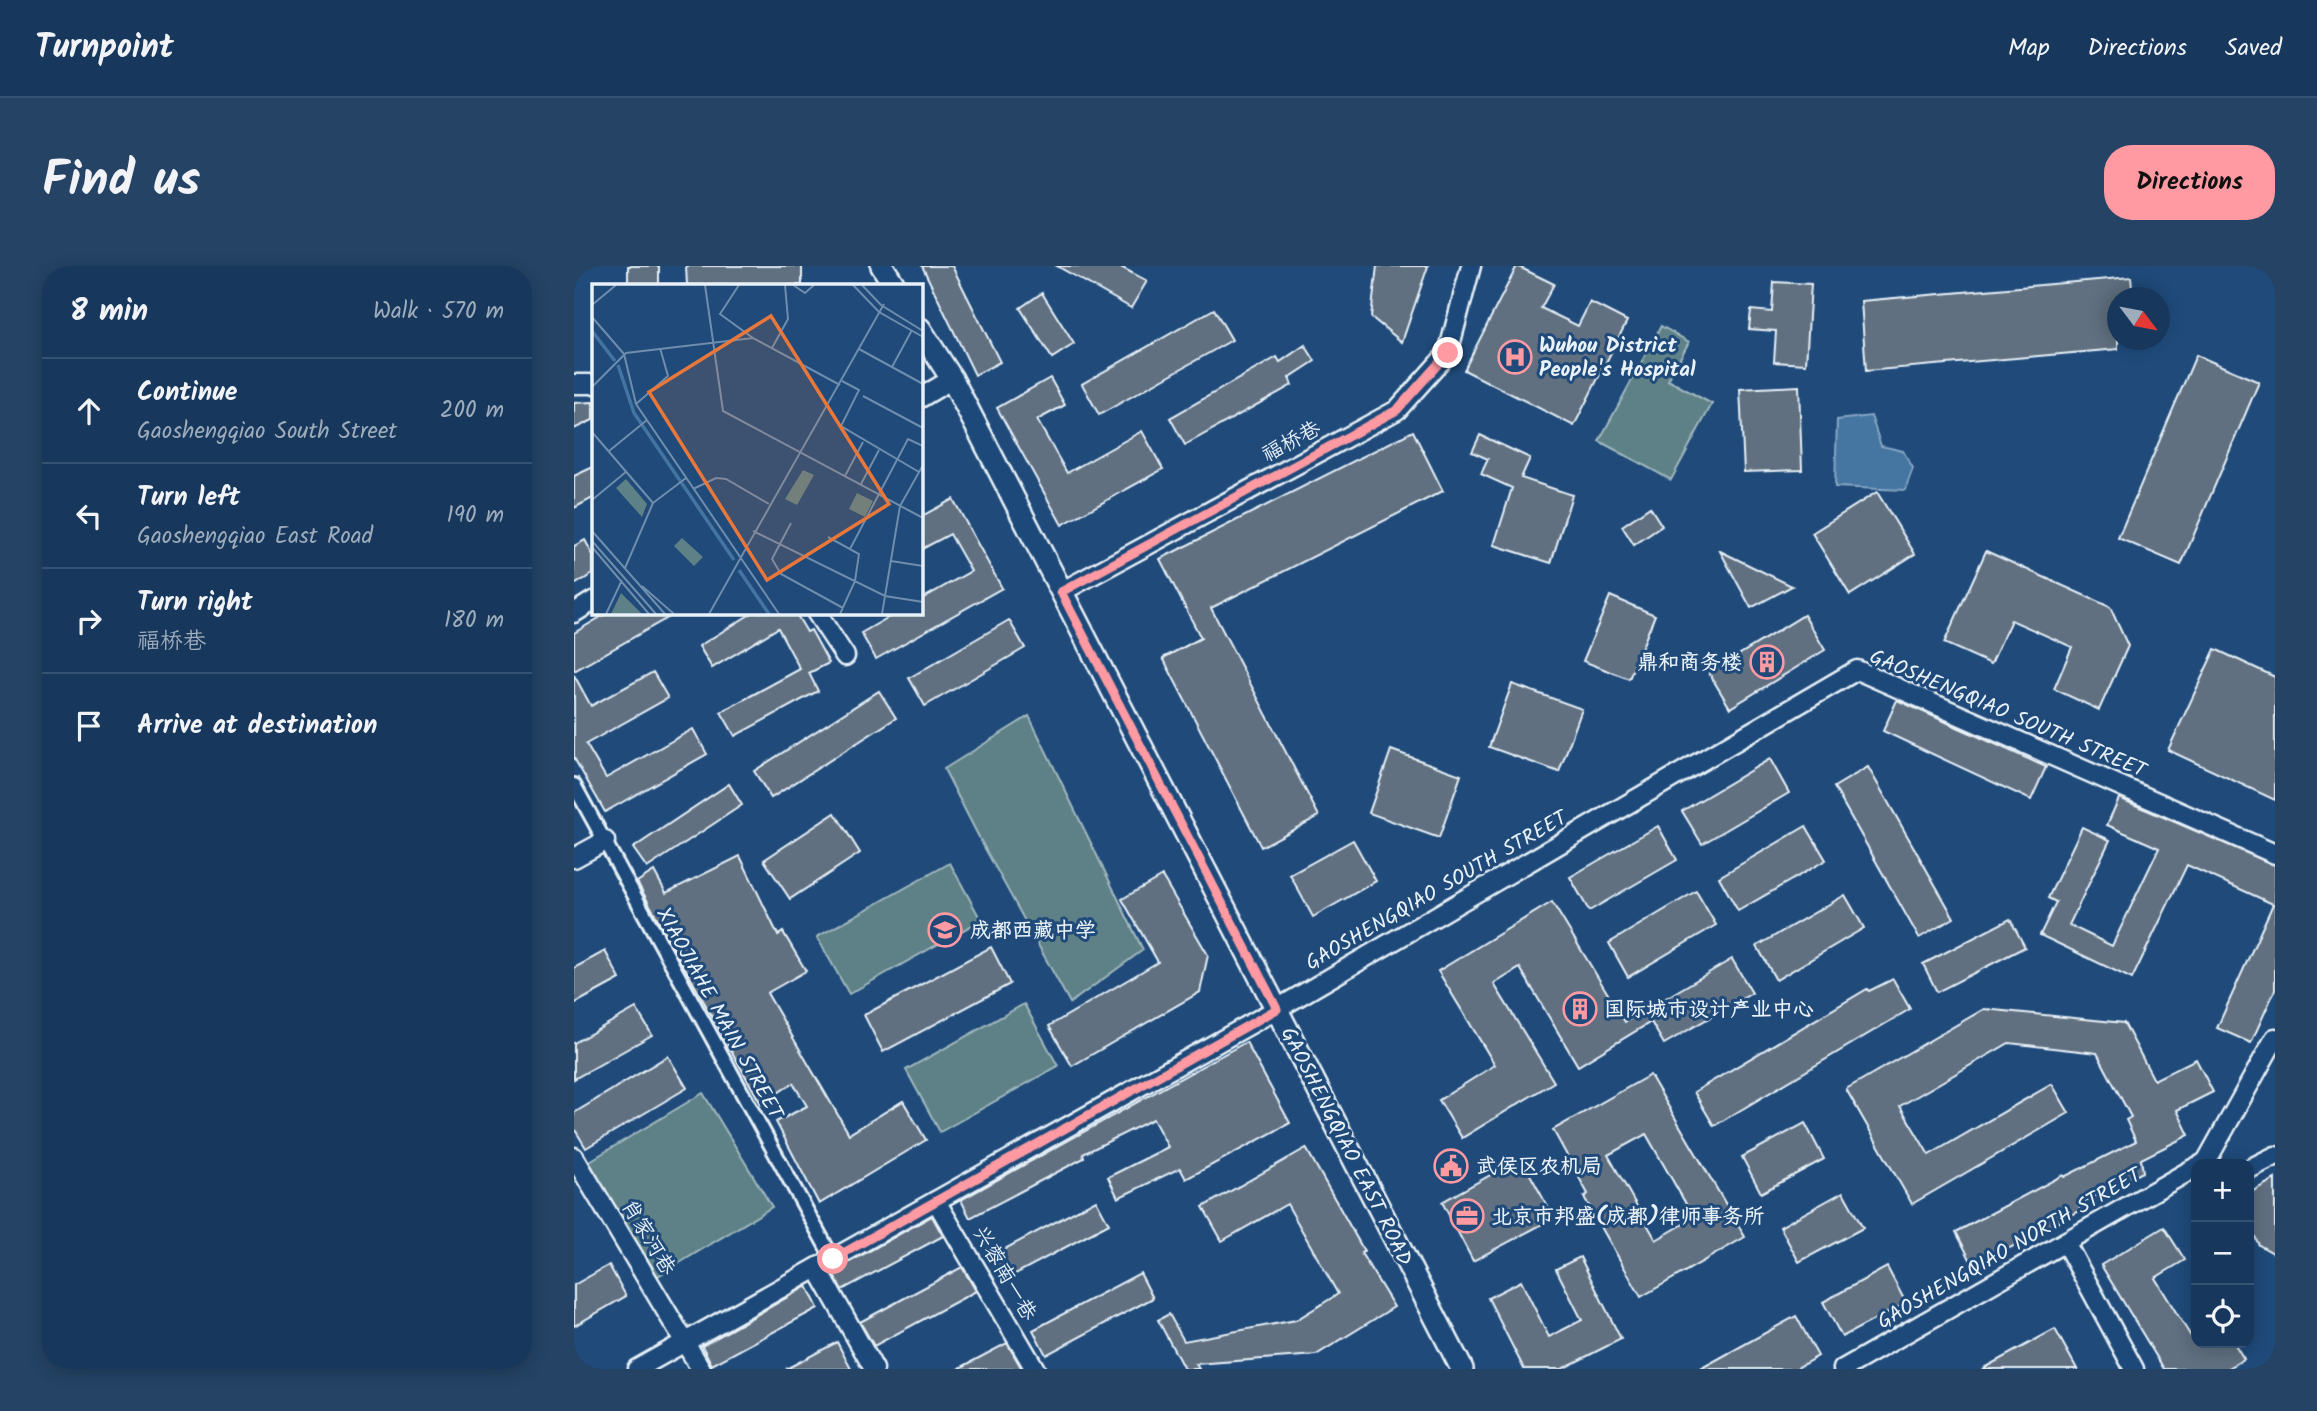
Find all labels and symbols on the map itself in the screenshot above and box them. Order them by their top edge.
inset map [592,284,922,614]
north arrow [2107,287,2170,350]
place label: Wuhou District People's Hospital [1539,330,1696,387]
route end [1432,337,1463,368]
hospital icon: Wuhou District People's Hospital [1496,338,1534,376]
street label: 福桥巷 [1256,413,1327,472]
street label: GAOSHENGQIAO SOUTH STREET [1864,641,2153,788]
building icon: 鼎和商务楼 [1748,643,1786,681]
place label: 鼎和商务楼 [1637,647,1742,680]
street label: GAOSHENGQIAO SOUTH STREET [1300,802,1575,980]
street label: XIAOJIAHE MAIN STREET [647,902,792,1127]
school or university icon: 成都西藏中学 [926,911,964,949]
place label: 成都西藏中学 [970,915,1096,948]
building icon: 国际城市设计产业中心 [1561,990,1599,1028]
place label: 国际城市设计产业中心 [1604,994,1814,1027]
street label: GAOSHENGQIAO EAST ROAD [1271,1021,1420,1272]
public building icon: 武侯区农机局 [1432,1147,1470,1185]
place label: 武侯区农机局 [1476,1151,1602,1184]
street label: GAOSHENGQIAO NORTH STREET [1871,1159,2150,1339]
street label: 肖家河巷 [612,1193,683,1282]
office icon: 北京市邦盛(成都)律师事务所 [1448,1197,1486,1235]
place label: 北京市邦盛(成都)律师事务所 [1491,1201,1764,1234]
street label: 兴蓉南一巷 [963,1220,1044,1327]
route start [817,1243,848,1274]

